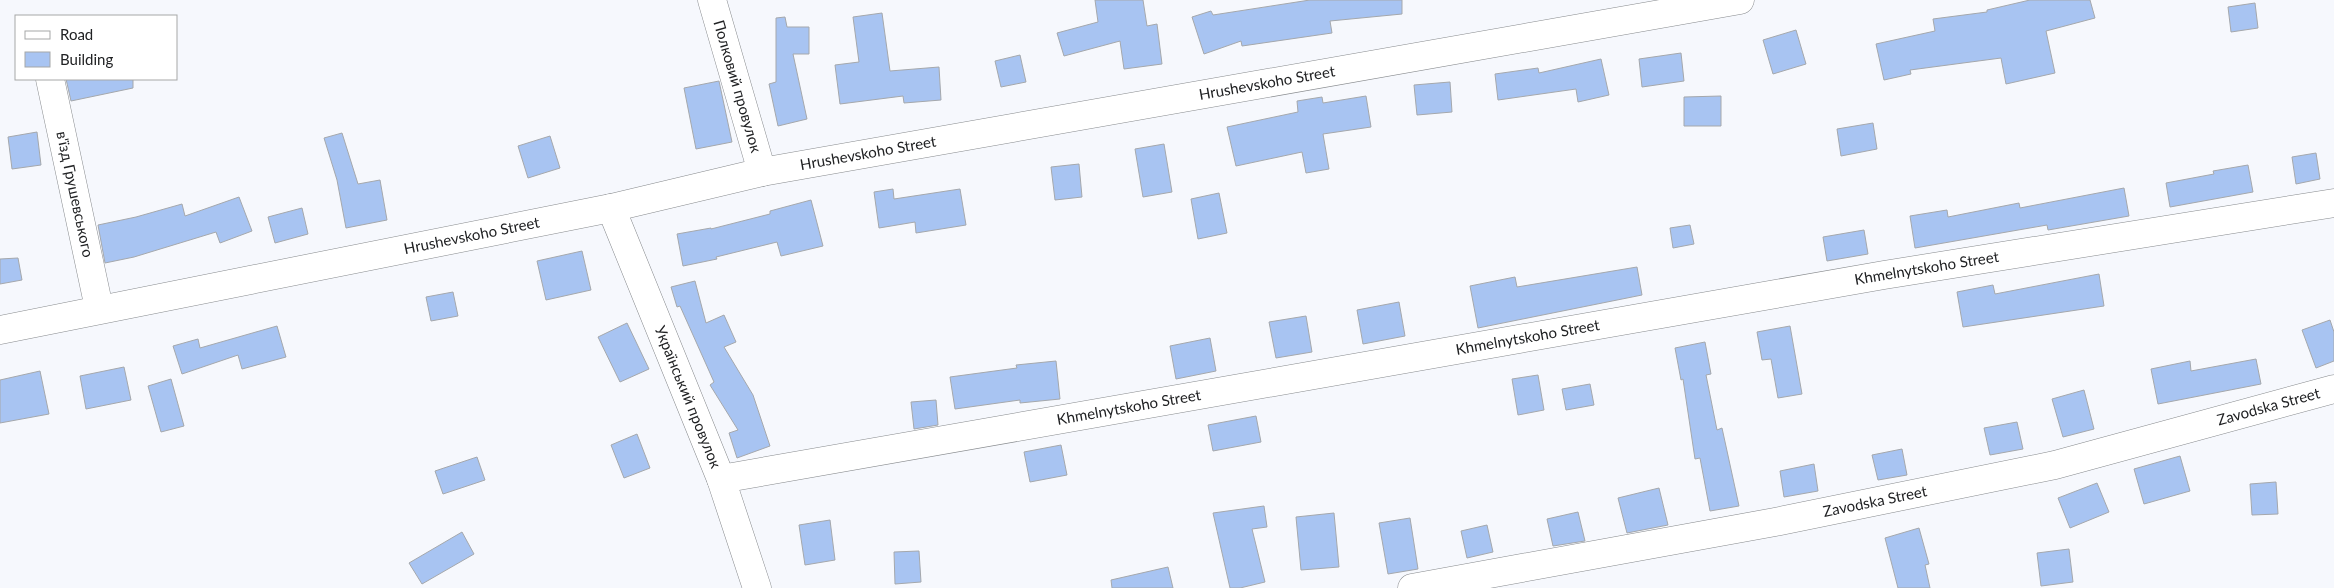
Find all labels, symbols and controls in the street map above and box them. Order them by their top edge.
legend [15,15,178,80]
street label: Полковий провулок [710,18,766,155]
text: Road [60,25,93,43]
text: Building [60,50,113,68]
street label: Hrushevskoho Street [1197,61,1337,103]
street label: в'їзд Грушевського [53,129,98,259]
street label: Hrushevskoho Street [798,131,938,173]
street label: Hrushevskoho Street [402,212,541,257]
street label: Khmelnytskoho Street [1853,247,2001,288]
street label: Khmelnytskoho Street [1454,315,1602,358]
street label: Український провулок [652,323,726,471]
street label: Zavodska Street [2215,383,2322,428]
street label: Khmelnytskoho Street [1055,385,1203,428]
street label: Zavodska Street [1821,481,1929,520]

